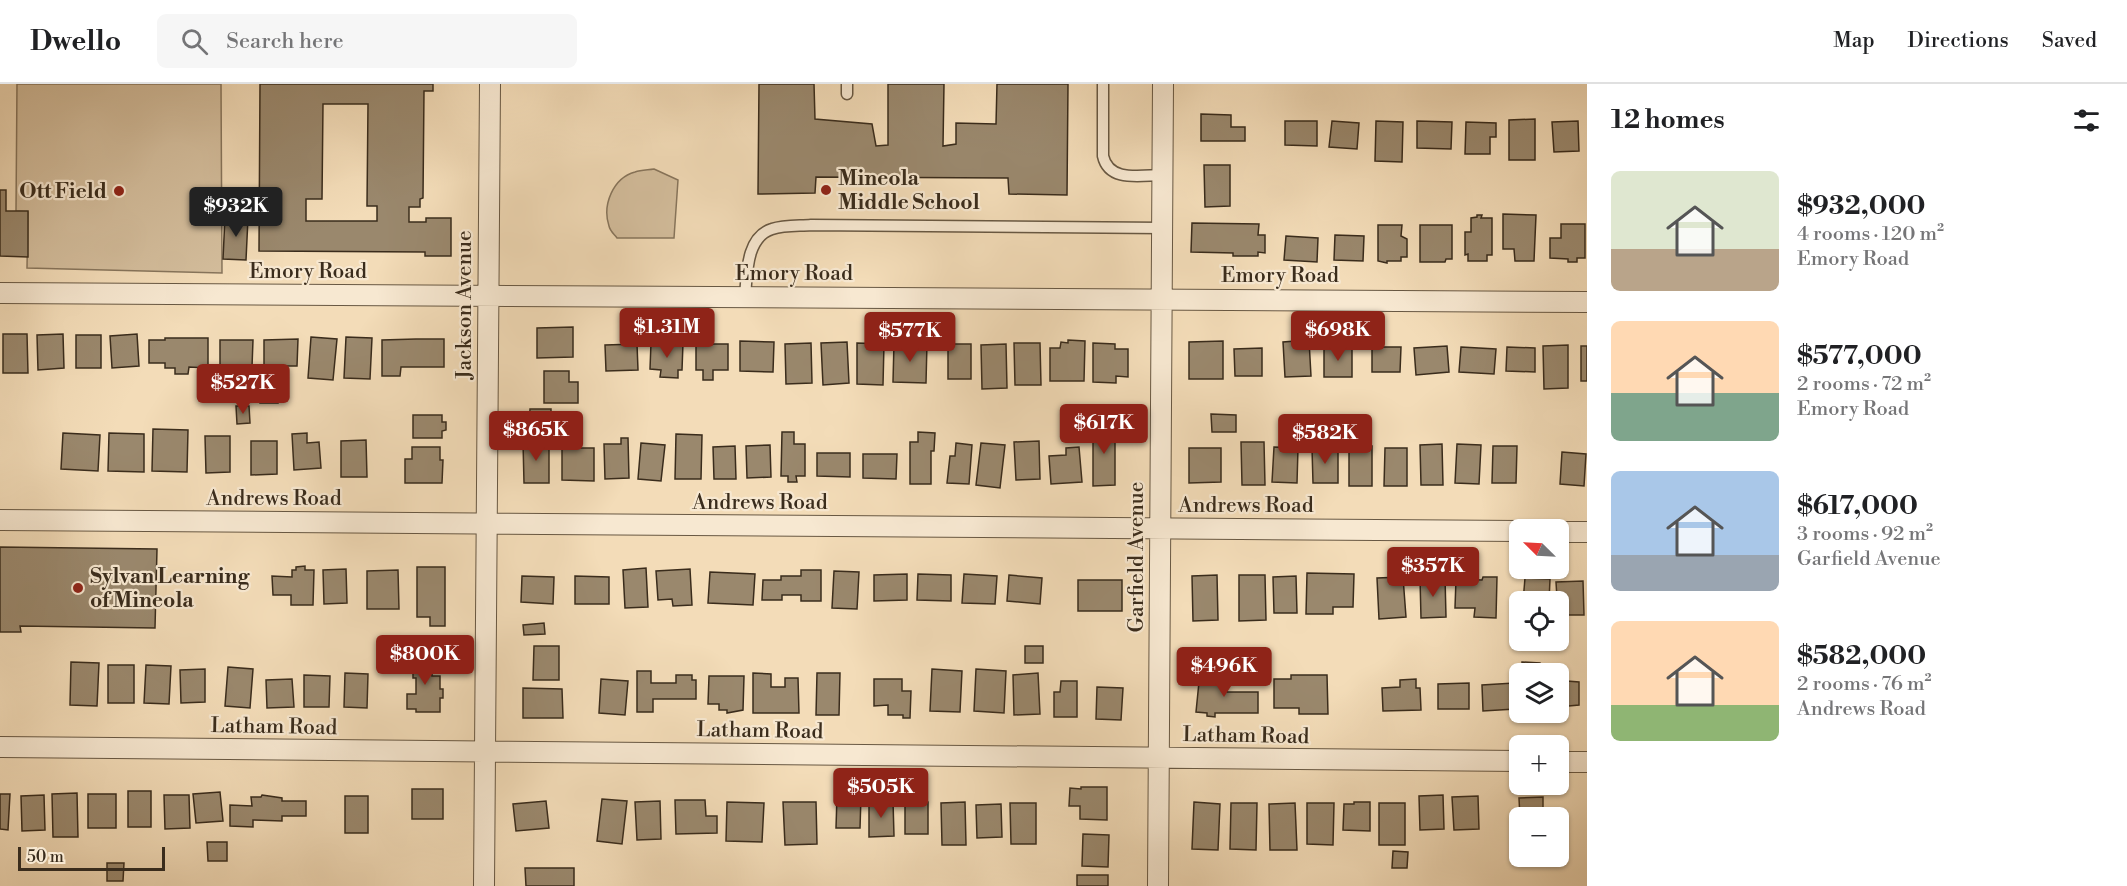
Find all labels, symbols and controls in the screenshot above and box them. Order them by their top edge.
search box [157,14,577,68]
text: Dwello [30,24,121,59]
icon: search [178,25,211,58]
text: Search here [226,28,344,55]
text: Map [1833,28,1875,54]
text: Directions [1908,28,2009,54]
text: Saved [2042,28,2097,54]
text: 12 homes [1611,104,1725,136]
icon: filters [2070,104,2103,137]
place label: Mineola Middle School [838,166,980,216]
place label: Ott Field [19,179,107,205]
marker: Mineola Middle School [819,183,833,197]
marker: Ott Field [112,184,126,198]
pin: $932K [194,187,278,238]
text: $932,000 [1797,190,1925,222]
text: $932K [203,194,269,219]
icon: home [1659,195,1731,267]
text: 4 rooms · 120 m² [1797,222,1944,247]
street label: Jackson Avenue [452,231,478,381]
text: Emory Road [1797,247,1909,272]
street label: Emory Road [249,259,367,285]
street label: Emory Road [735,261,853,287]
street label: Emory Road [1221,263,1339,289]
pin: $1.31M [618,308,716,359]
pin: $698K [1296,311,1380,362]
pin: $577K [868,312,952,363]
text: $1.31M [634,315,700,340]
text: $698K [1305,318,1371,343]
text: $577K [878,319,942,344]
text: $577,000 [1797,340,1922,372]
icon: home [1659,345,1731,417]
pin: $527K [201,364,285,415]
text: $527K [211,371,275,396]
text: 2 rooms · 72 m² [1797,372,1931,397]
text: Emory Road [1797,397,1909,422]
pin: $617K [1062,404,1146,455]
pin: $865K [494,411,578,462]
text: $617K [1074,411,1134,436]
pin: $582K [1283,414,1367,465]
text: $865K [503,418,569,443]
text: $582K [1292,421,1358,446]
street label: Garfield Avenue [1124,482,1150,632]
street label: Andrews Road [205,486,342,512]
street label: Andrews Road [691,490,828,516]
text: $617,000 [1797,490,1918,522]
street label: Andrews Road [1177,493,1314,519]
icon: home [1659,495,1731,567]
north arrow [1509,519,1569,579]
map controls [1509,519,1569,867]
text: 3 rooms · 92 m² [1797,522,1933,547]
pin: $357K [1391,547,1475,598]
text: Garfield Avenue [1797,547,1941,572]
text: $357K [1401,554,1465,579]
place label: Sylvan Learning of Mineola [90,564,250,614]
marker: Sylvan Learning of Mineola [71,581,85,595]
button: locate [1509,591,1569,651]
pin: $800K [383,635,467,686]
text: $582,000 [1797,640,1926,672]
text: $800K [390,642,460,667]
icon: home [1659,645,1731,717]
pin: $496K [1182,647,1266,698]
text: $496K [1191,654,1257,679]
button: layers [1509,663,1569,723]
text: 2 rooms · 76 m² [1797,672,1931,697]
text: Andrews Road [1797,697,1926,722]
street label: Latham Road [210,713,338,741]
street label: Latham Road [696,717,824,745]
street label: Latham Road [1182,722,1310,750]
button: + [1509,735,1569,795]
pin: $505K [839,768,923,819]
text: $505K [847,775,915,800]
button: − [1509,807,1569,867]
scale bar [18,844,165,872]
text: 50 m [27,847,64,867]

